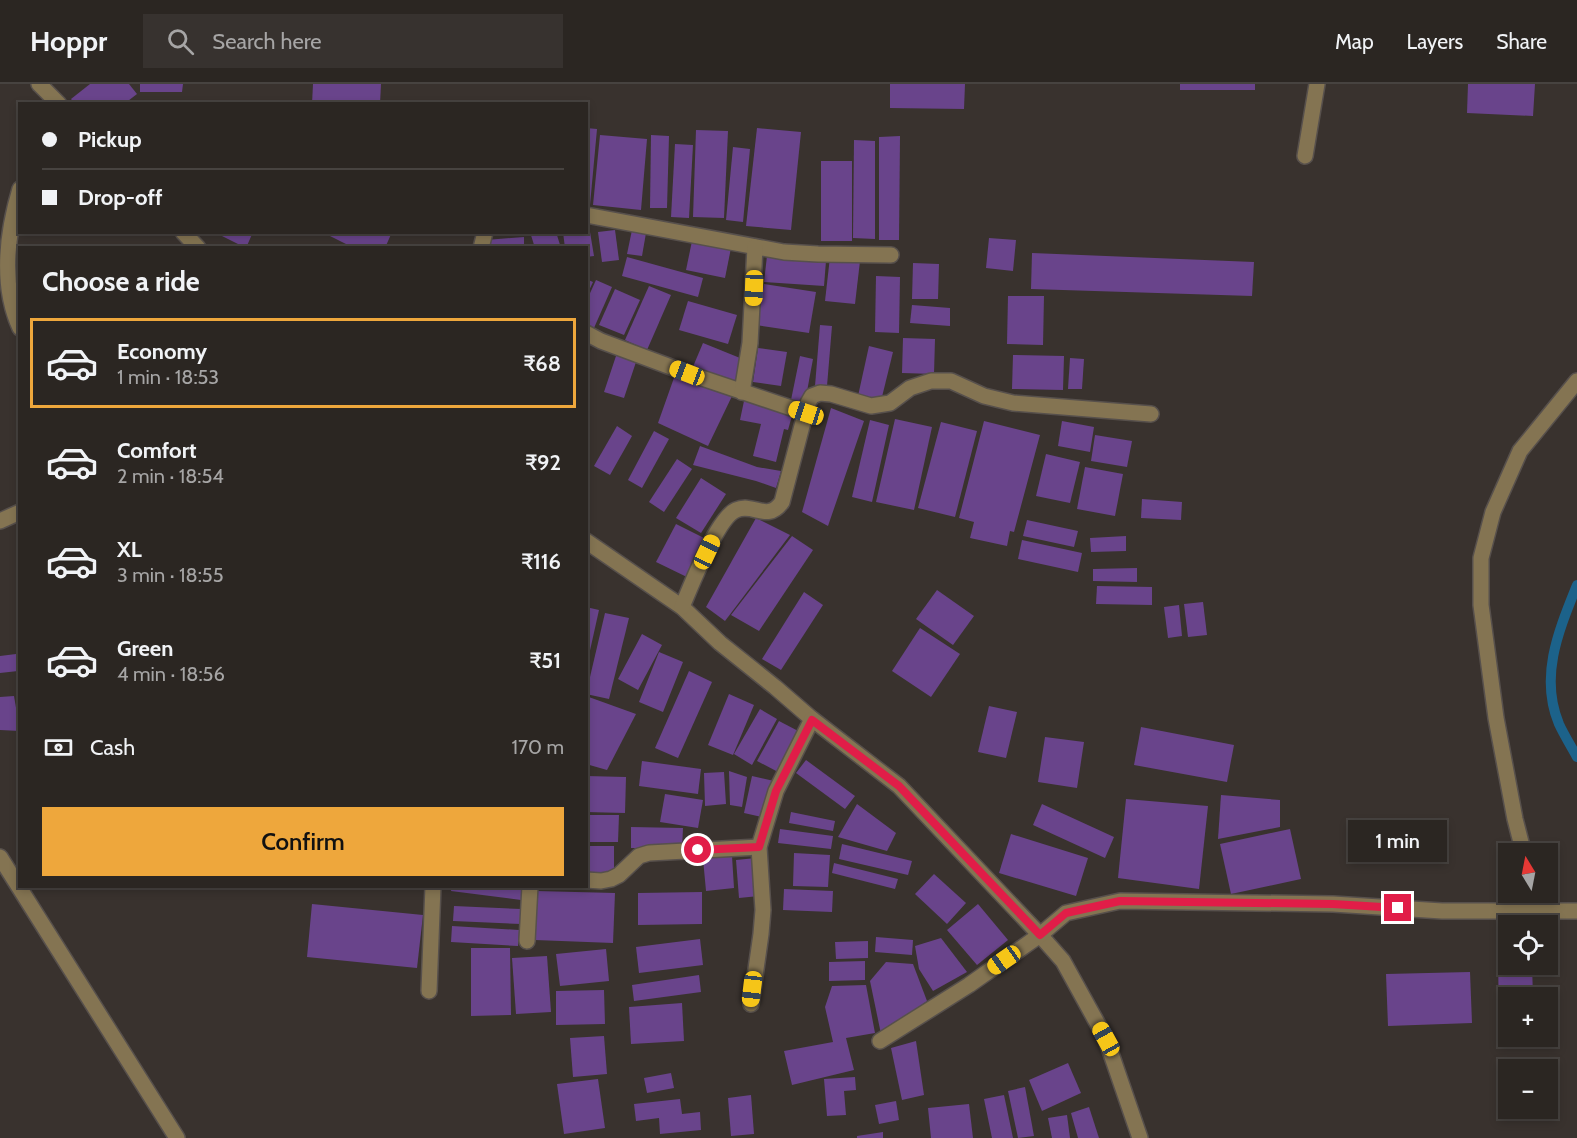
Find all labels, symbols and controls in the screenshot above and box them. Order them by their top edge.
search box [143,14,563,68]
text: Hoppr [30,24,107,58]
icon: search [164,25,197,58]
text: Search here [212,28,322,55]
text: Map [1335,29,1374,54]
text: Layers [1407,29,1463,54]
text: Share [1496,29,1547,54]
text: Pickup [78,126,142,153]
text: Drop-off [78,184,162,211]
text: Choose a ride [42,265,200,298]
car [744,270,764,306]
icon: car [45,336,99,390]
text: Economy [117,338,207,365]
text: ₹68 [523,350,561,377]
car [667,358,707,388]
text: 1 min · 18:53 [117,365,219,389]
car [786,399,826,427]
icon: car [45,435,99,489]
text: Comfort [117,437,196,464]
text: ₹92 [525,449,561,476]
text: 2 min · 18:54 [117,464,224,488]
car [691,532,723,572]
icon: car [45,534,99,588]
text: XL [117,536,142,563]
text: ₹116 [521,548,561,575]
text: 3 min · 18:55 [117,563,223,587]
icon: car [45,633,99,687]
text: Green [117,635,173,662]
text: ₹51 [530,647,561,674]
text: 4 min · 18:56 [117,662,225,686]
icon: cash [42,731,75,764]
text: Cash [90,734,135,761]
text: 170 m [512,735,564,759]
button: Confirm [42,807,564,876]
callout: 1 min [1348,821,1448,863]
text: 1 min [1375,829,1420,853]
route start [684,836,711,863]
north arrow [1498,843,1558,903]
map controls [1498,843,1558,1119]
route end [1384,894,1411,921]
button: locate [1498,915,1558,975]
car [984,942,1024,978]
car [741,970,763,1008]
button: + [1498,987,1558,1047]
car [1089,1019,1123,1059]
button: − [1498,1059,1558,1119]

